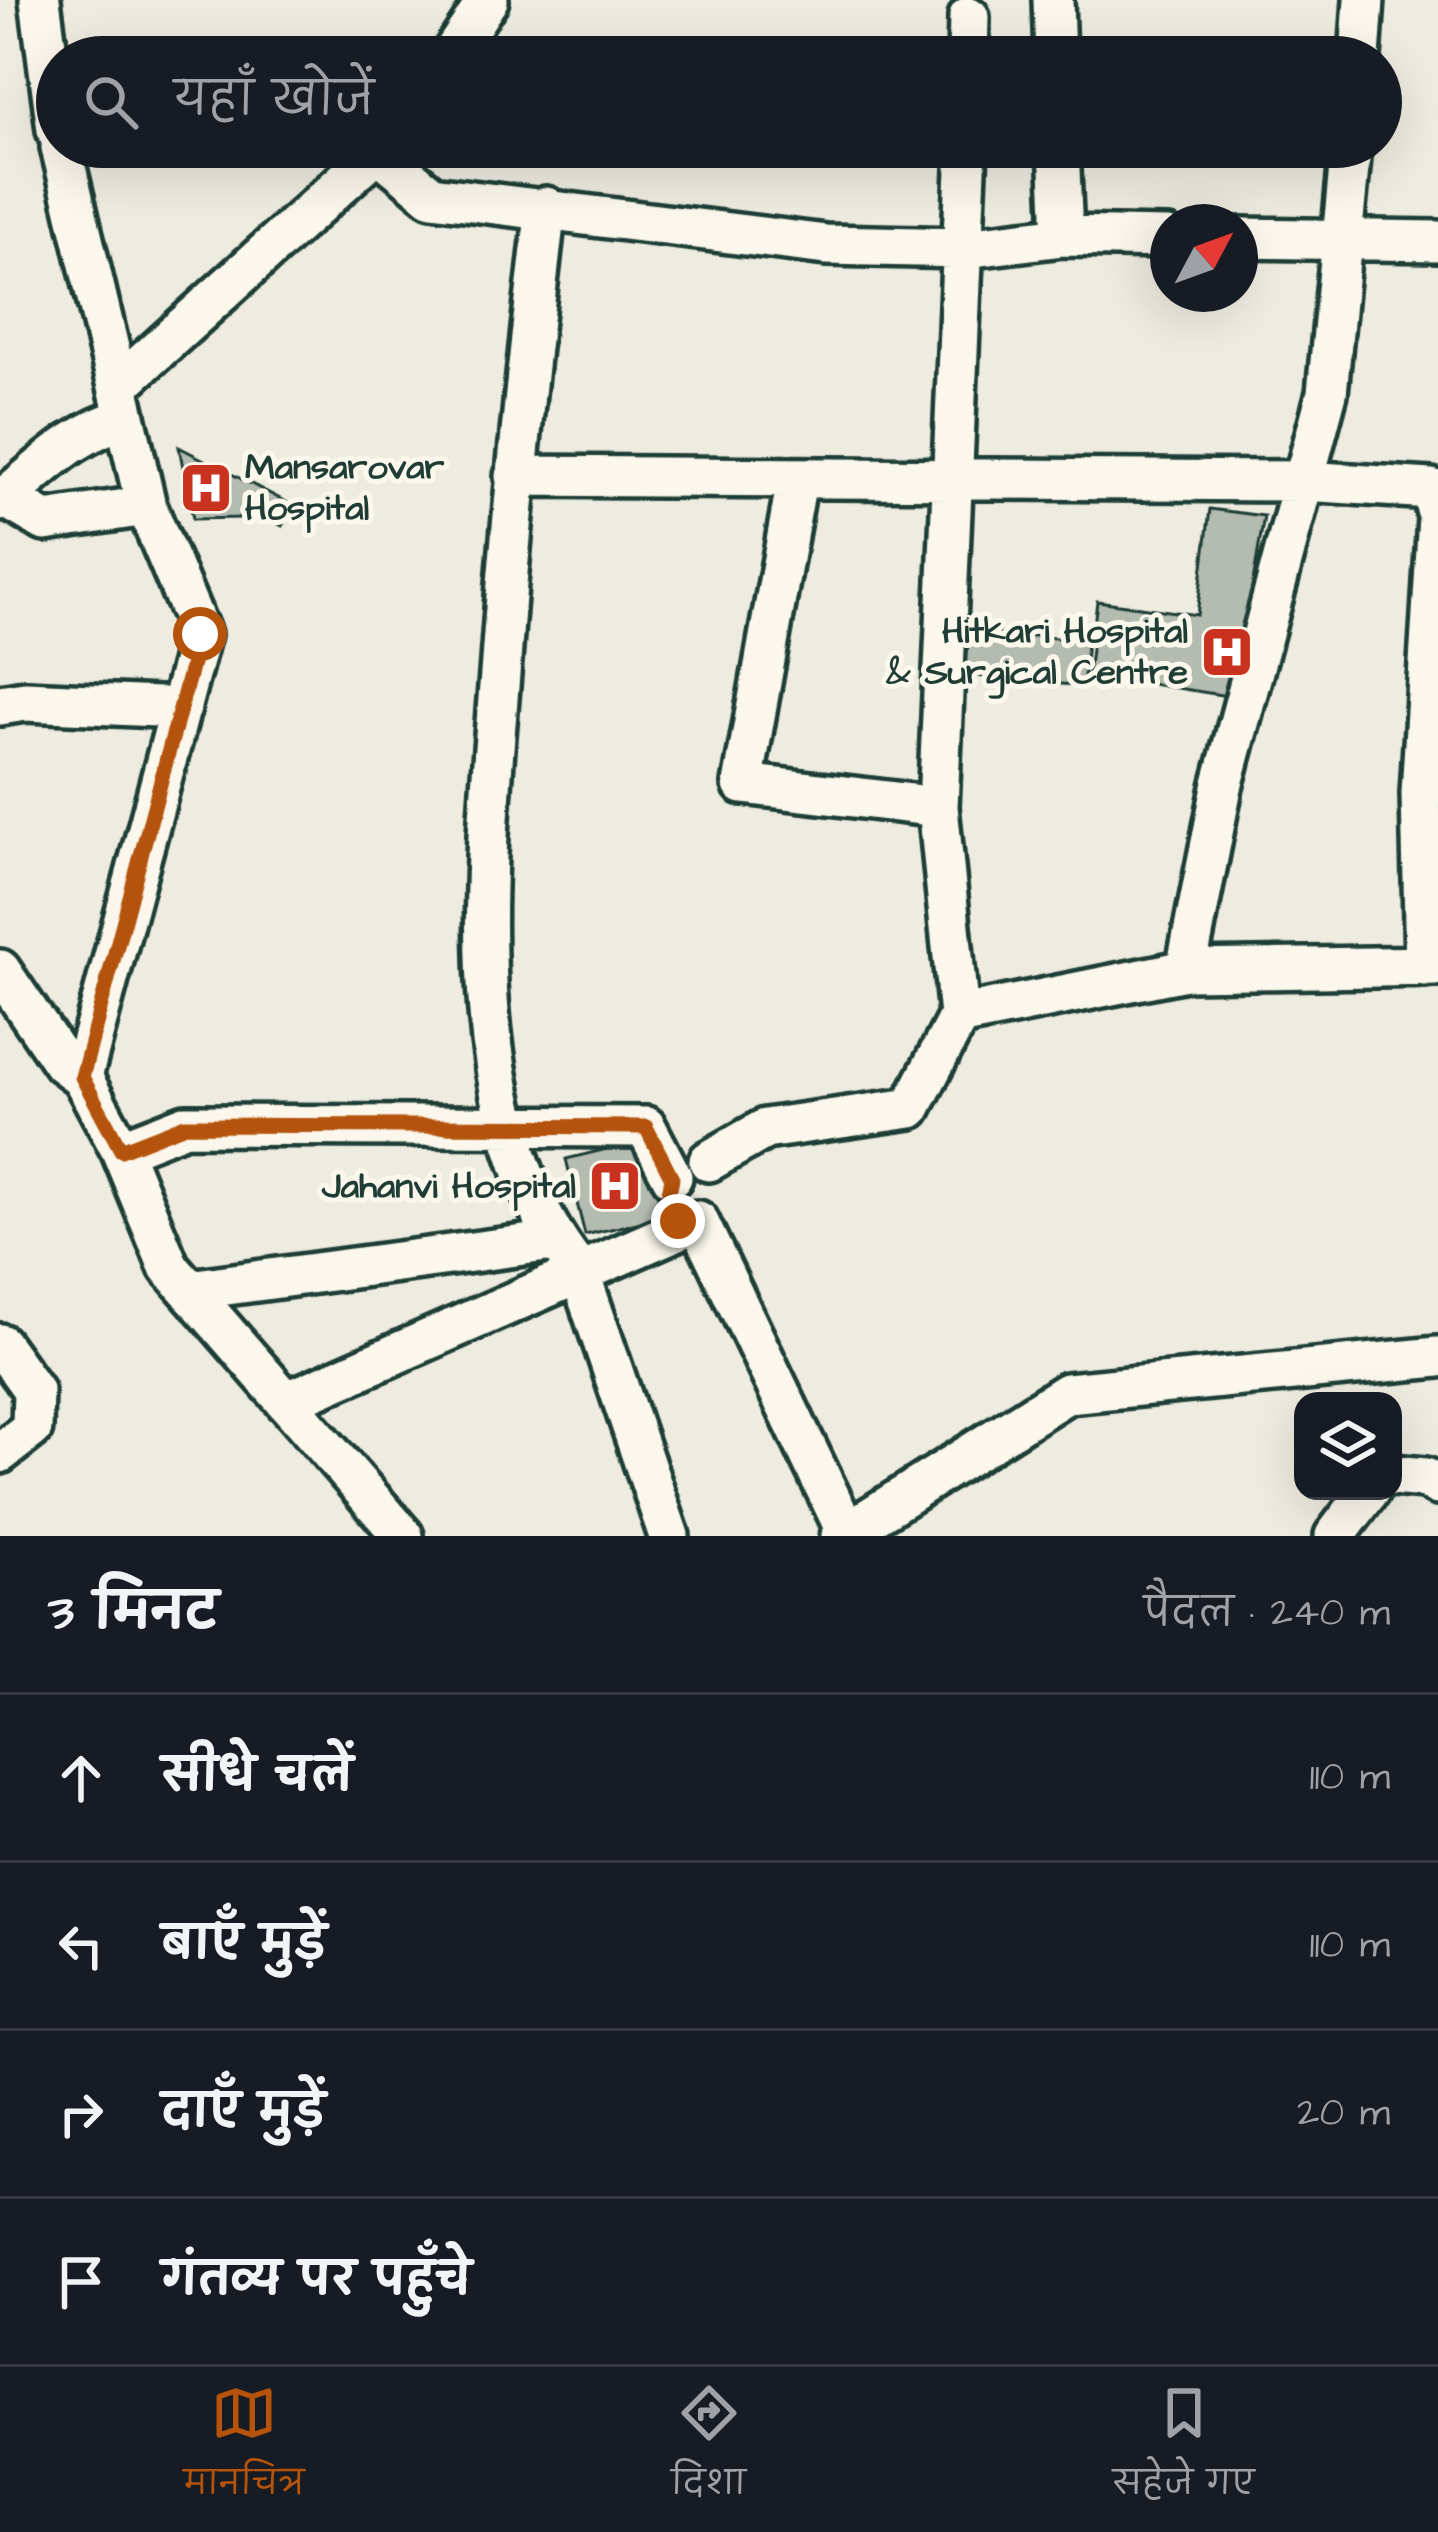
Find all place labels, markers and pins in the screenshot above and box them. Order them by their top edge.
place label: Mansarovar Hospital [245,442,445,534]
hospital icon: Mansarovar Hospital [178,460,234,516]
place label: Hitkari Hospital & Surgical Centre [885,606,1188,699]
hospital icon: Hitkari Hospital & Surgical Centre [1199,624,1255,680]
hospital icon: Jahanvi Hospital [587,1158,643,1214]
place label: Jahanvi Hospital [321,1161,576,1212]

